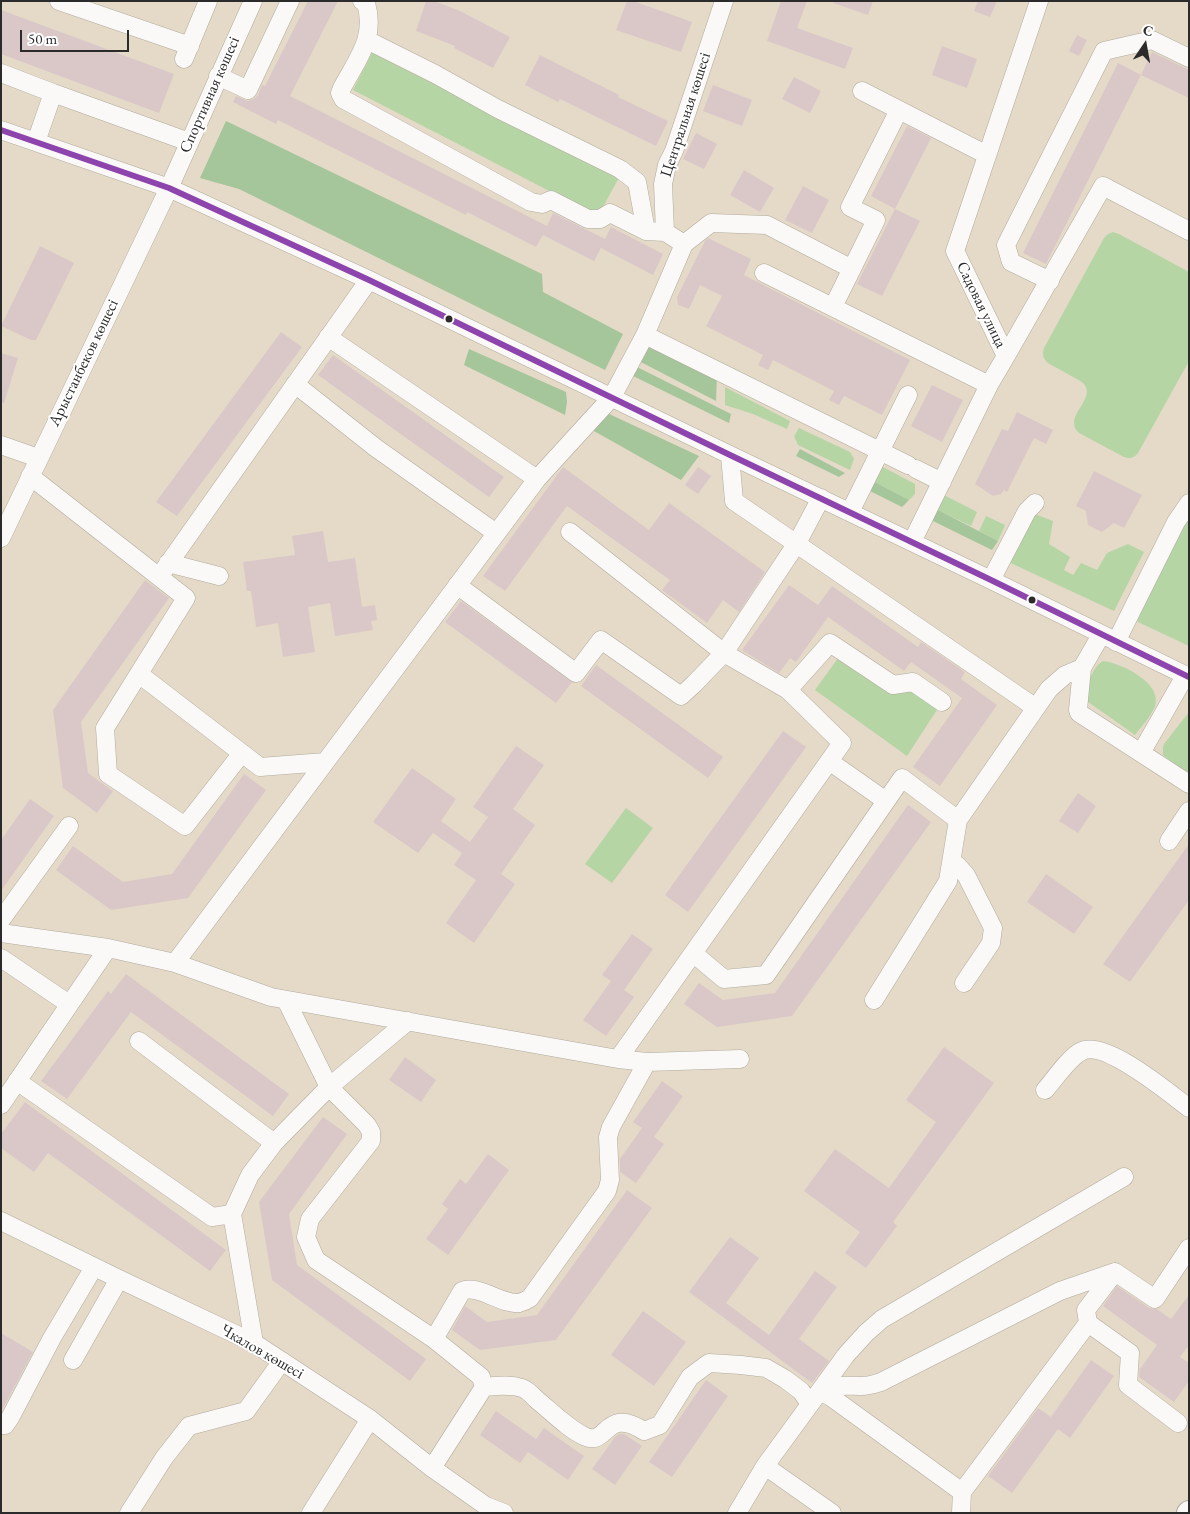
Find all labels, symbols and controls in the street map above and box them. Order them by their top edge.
scale bar [22,20,131,52]
north arrow [1120,20,1170,70]
text: С [1141,20,1155,40]
text: 50 m [28,29,57,48]
street label: Спортивная көшесі [176,34,244,156]
street label: Центральная көшесі [657,50,715,180]
street label: Садовая улица [952,259,1010,351]
street label: Арыстанбеков көшесі [45,296,123,430]
unlabelled marker [444,314,454,324]
unlabelled marker [1027,595,1037,605]
street label: Чкалов көшесі [217,1320,307,1384]

